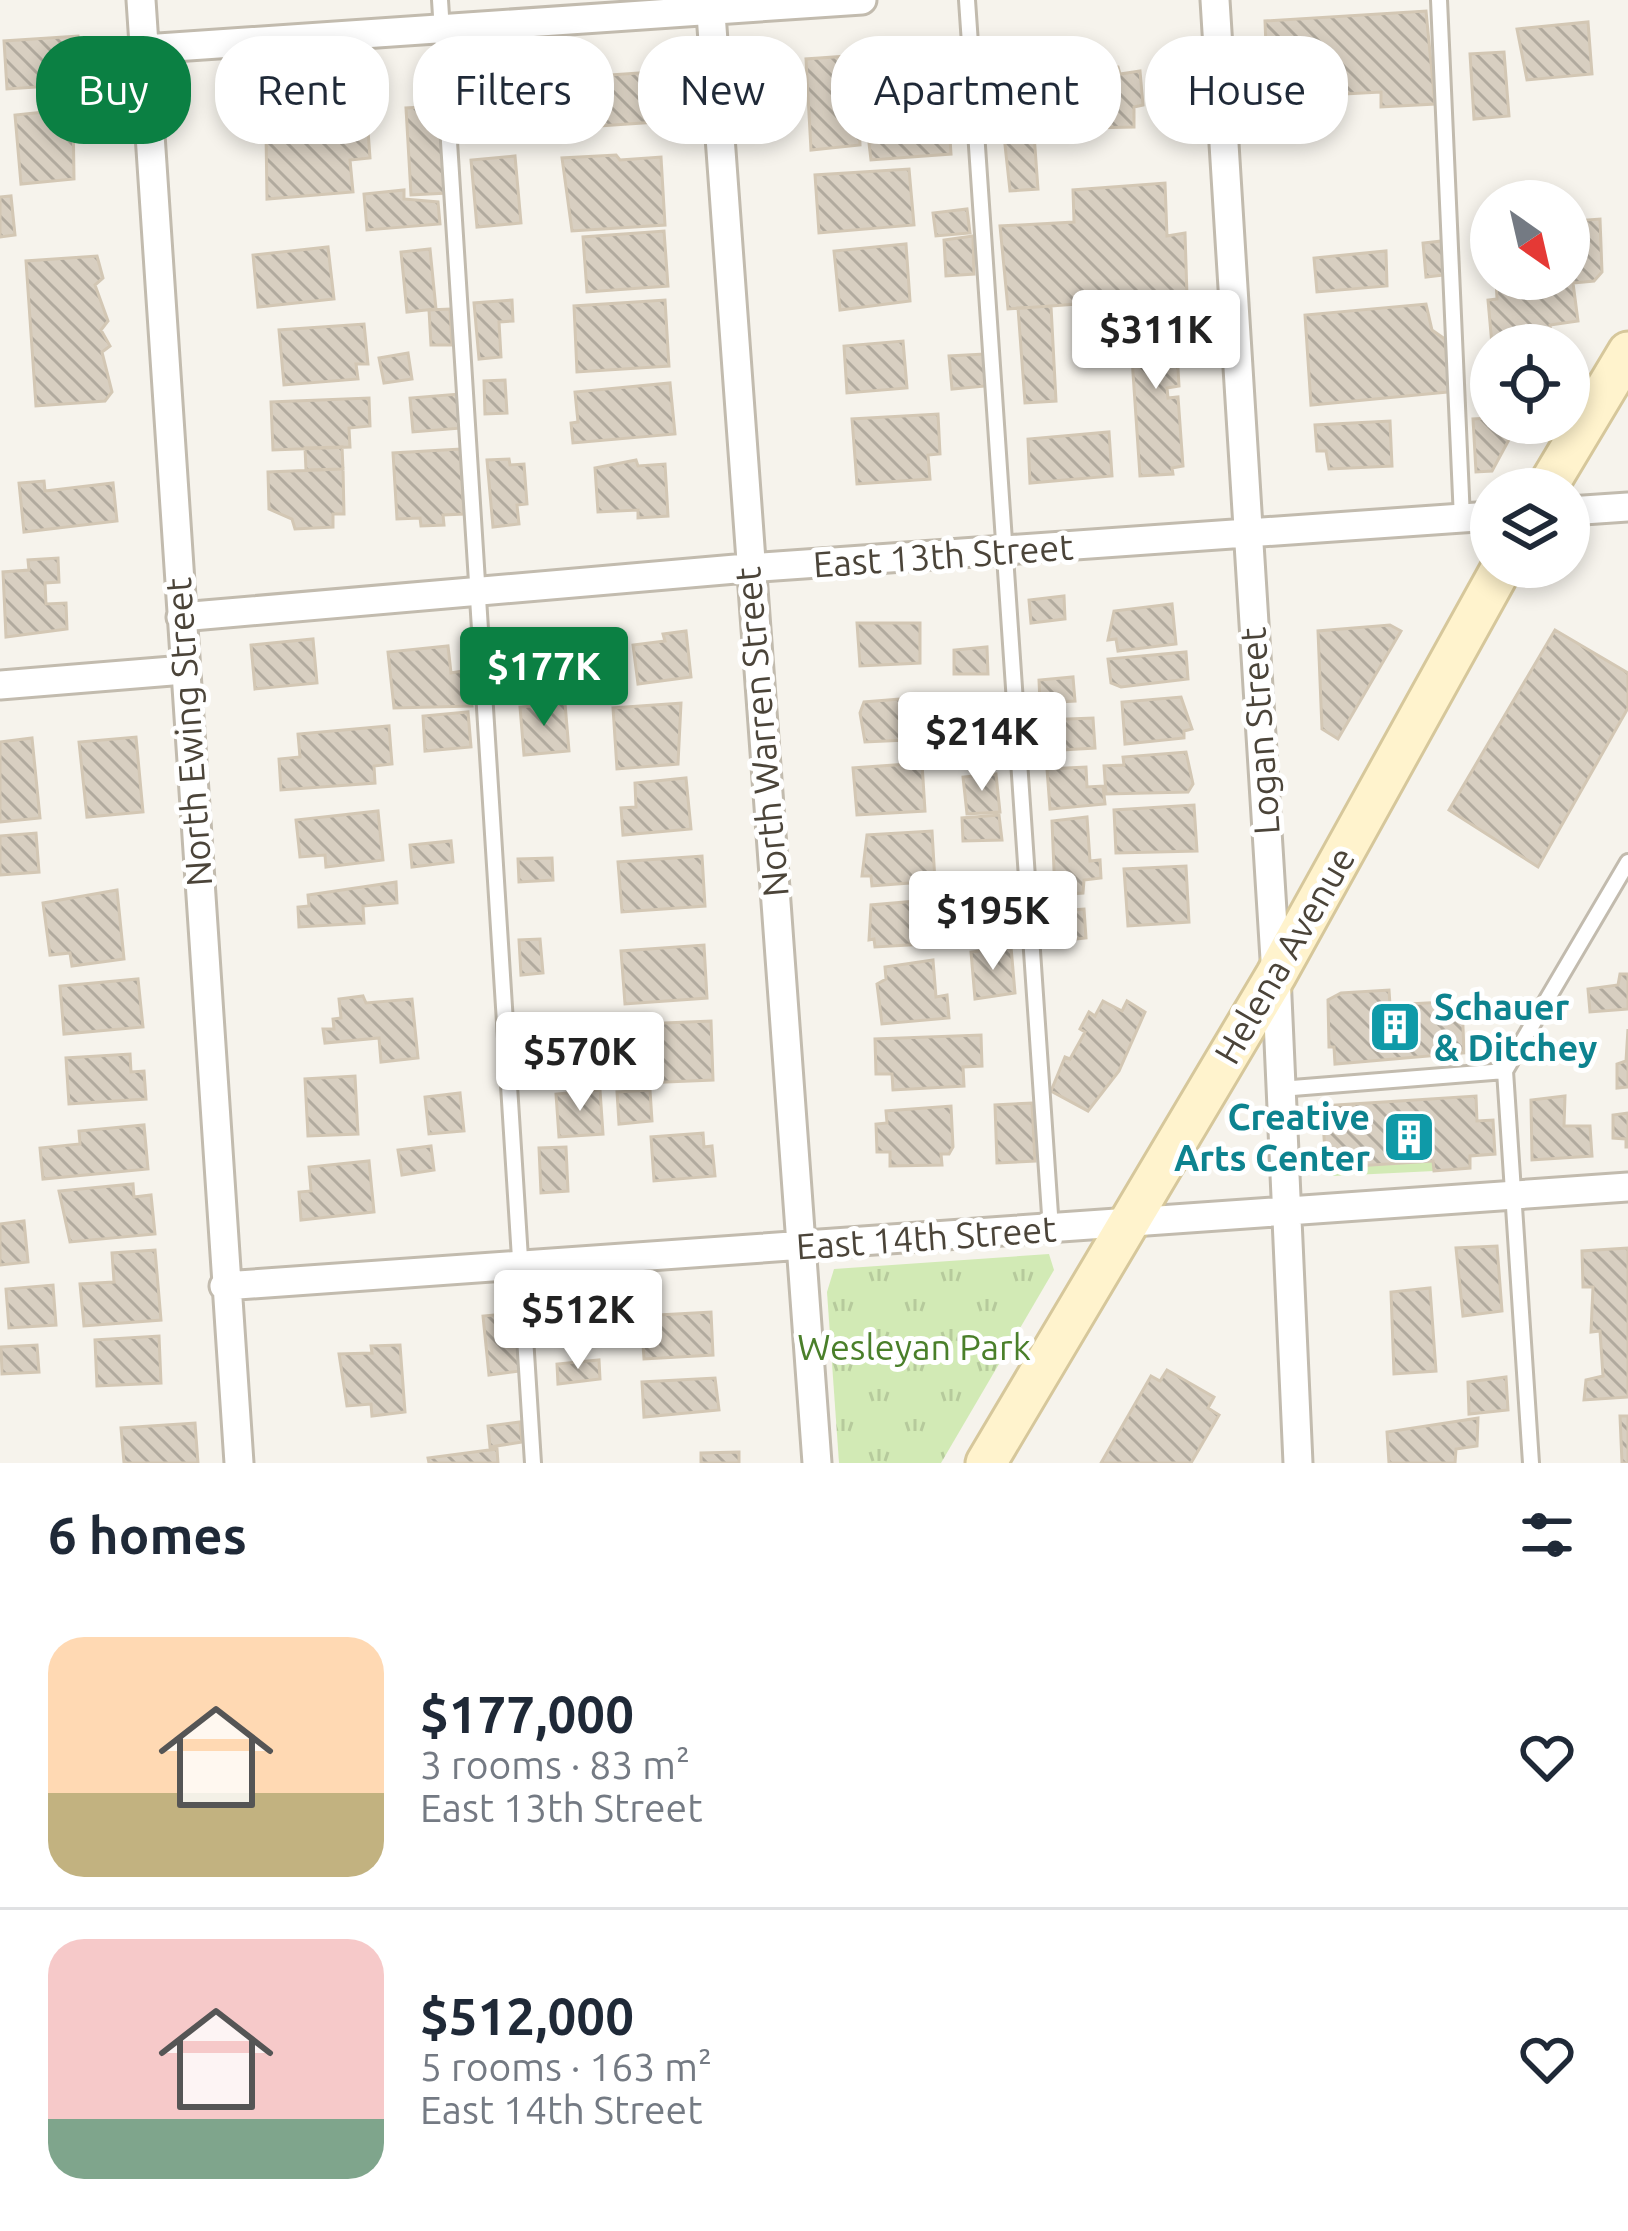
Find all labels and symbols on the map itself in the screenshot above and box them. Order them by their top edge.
north arrow [1470,180,1590,300]
pin: $311K [1072,290,1240,392]
street label: East 13th Street [812,525,1074,585]
street label: North Warren Street [726,565,796,899]
street label: North Ewing Street [157,576,219,888]
street label: Logan Street [1231,626,1287,836]
pin: $177K [460,627,628,729]
pin: $214K [898,692,1066,794]
street label: Helena Avenue [1206,840,1362,1070]
pin: $195K [909,871,1077,973]
place label: Schauer & Ditchey [1434,986,1597,1068]
building icon: Schauer & Ditchey [1367,999,1423,1055]
pin: $570K [496,1012,664,1114]
place label: Creative Arts Center [1174,1096,1370,1178]
building icon: Creative Arts Center [1381,1109,1437,1165]
street label: East 14th Street [795,1207,1057,1267]
pin: $512K [494,1270,662,1372]
park label: Wesleyan Park [797,1326,1031,1367]

